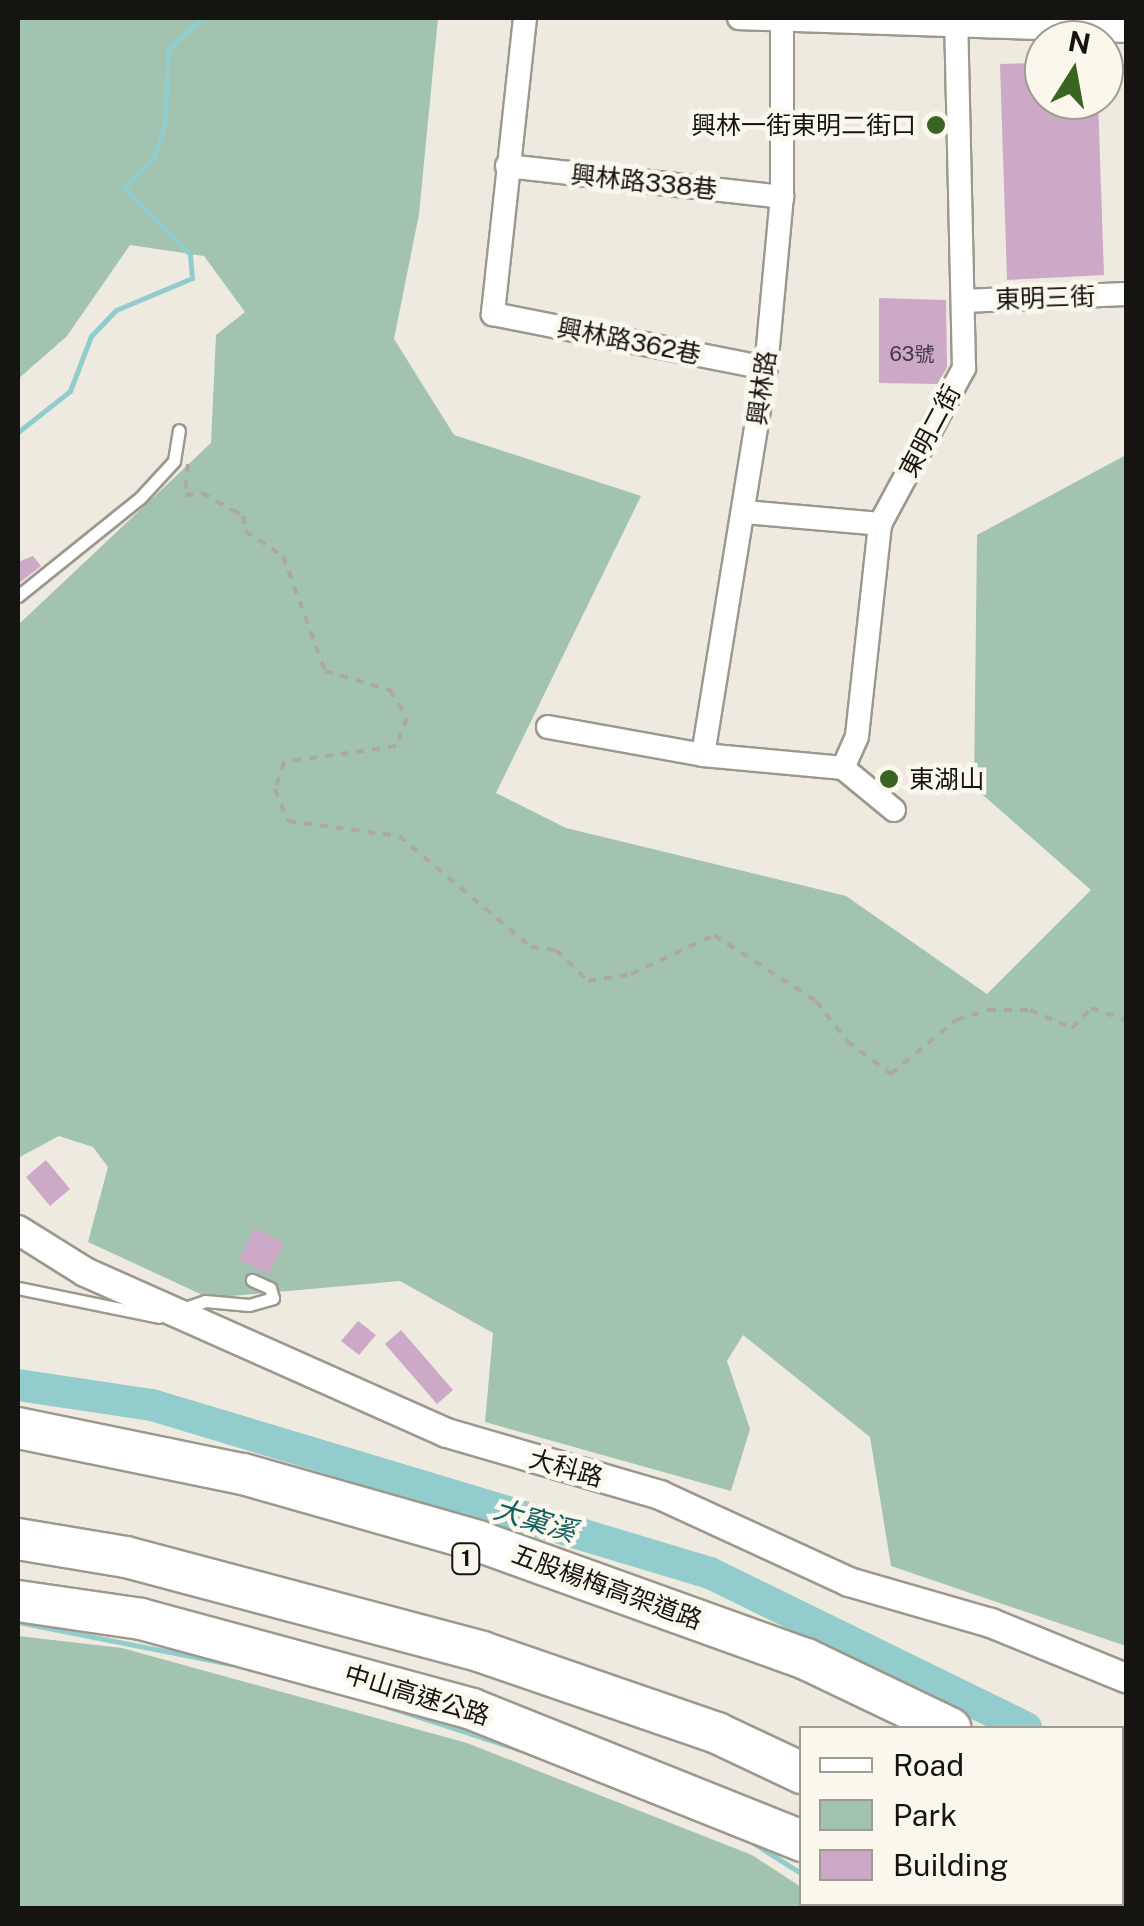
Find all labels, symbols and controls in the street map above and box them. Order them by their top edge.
north arrow [1024,20,1124,120]
text: N [1066,24,1093,60]
place label: 興林一街東明二街口 [691,110,916,140]
marker: 興林一街東明二街口 [925,114,947,136]
street label: 興林路338巷 [569,159,719,205]
street label: 東明三街 [995,281,1095,315]
street label: 興林路362巷 [554,312,704,370]
house number: 63號 [890,342,934,366]
street label: 興林路 [742,349,782,427]
street label: 東明二街 [893,380,967,482]
place label: 東湖山 [909,764,984,794]
marker: 東湖山 [878,768,900,790]
street label: 大科路 [526,1443,606,1493]
water label: 大窠溪 [490,1492,580,1548]
street label: 五股楊梅高架道路 [508,1539,706,1635]
road number: 1 [451,1542,481,1576]
street label: 中山高速公路 [341,1659,493,1731]
legend [799,1726,1124,1906]
text: Road [893,1747,964,1783]
text: Park [893,1797,957,1833]
text: Building [893,1847,1008,1883]

